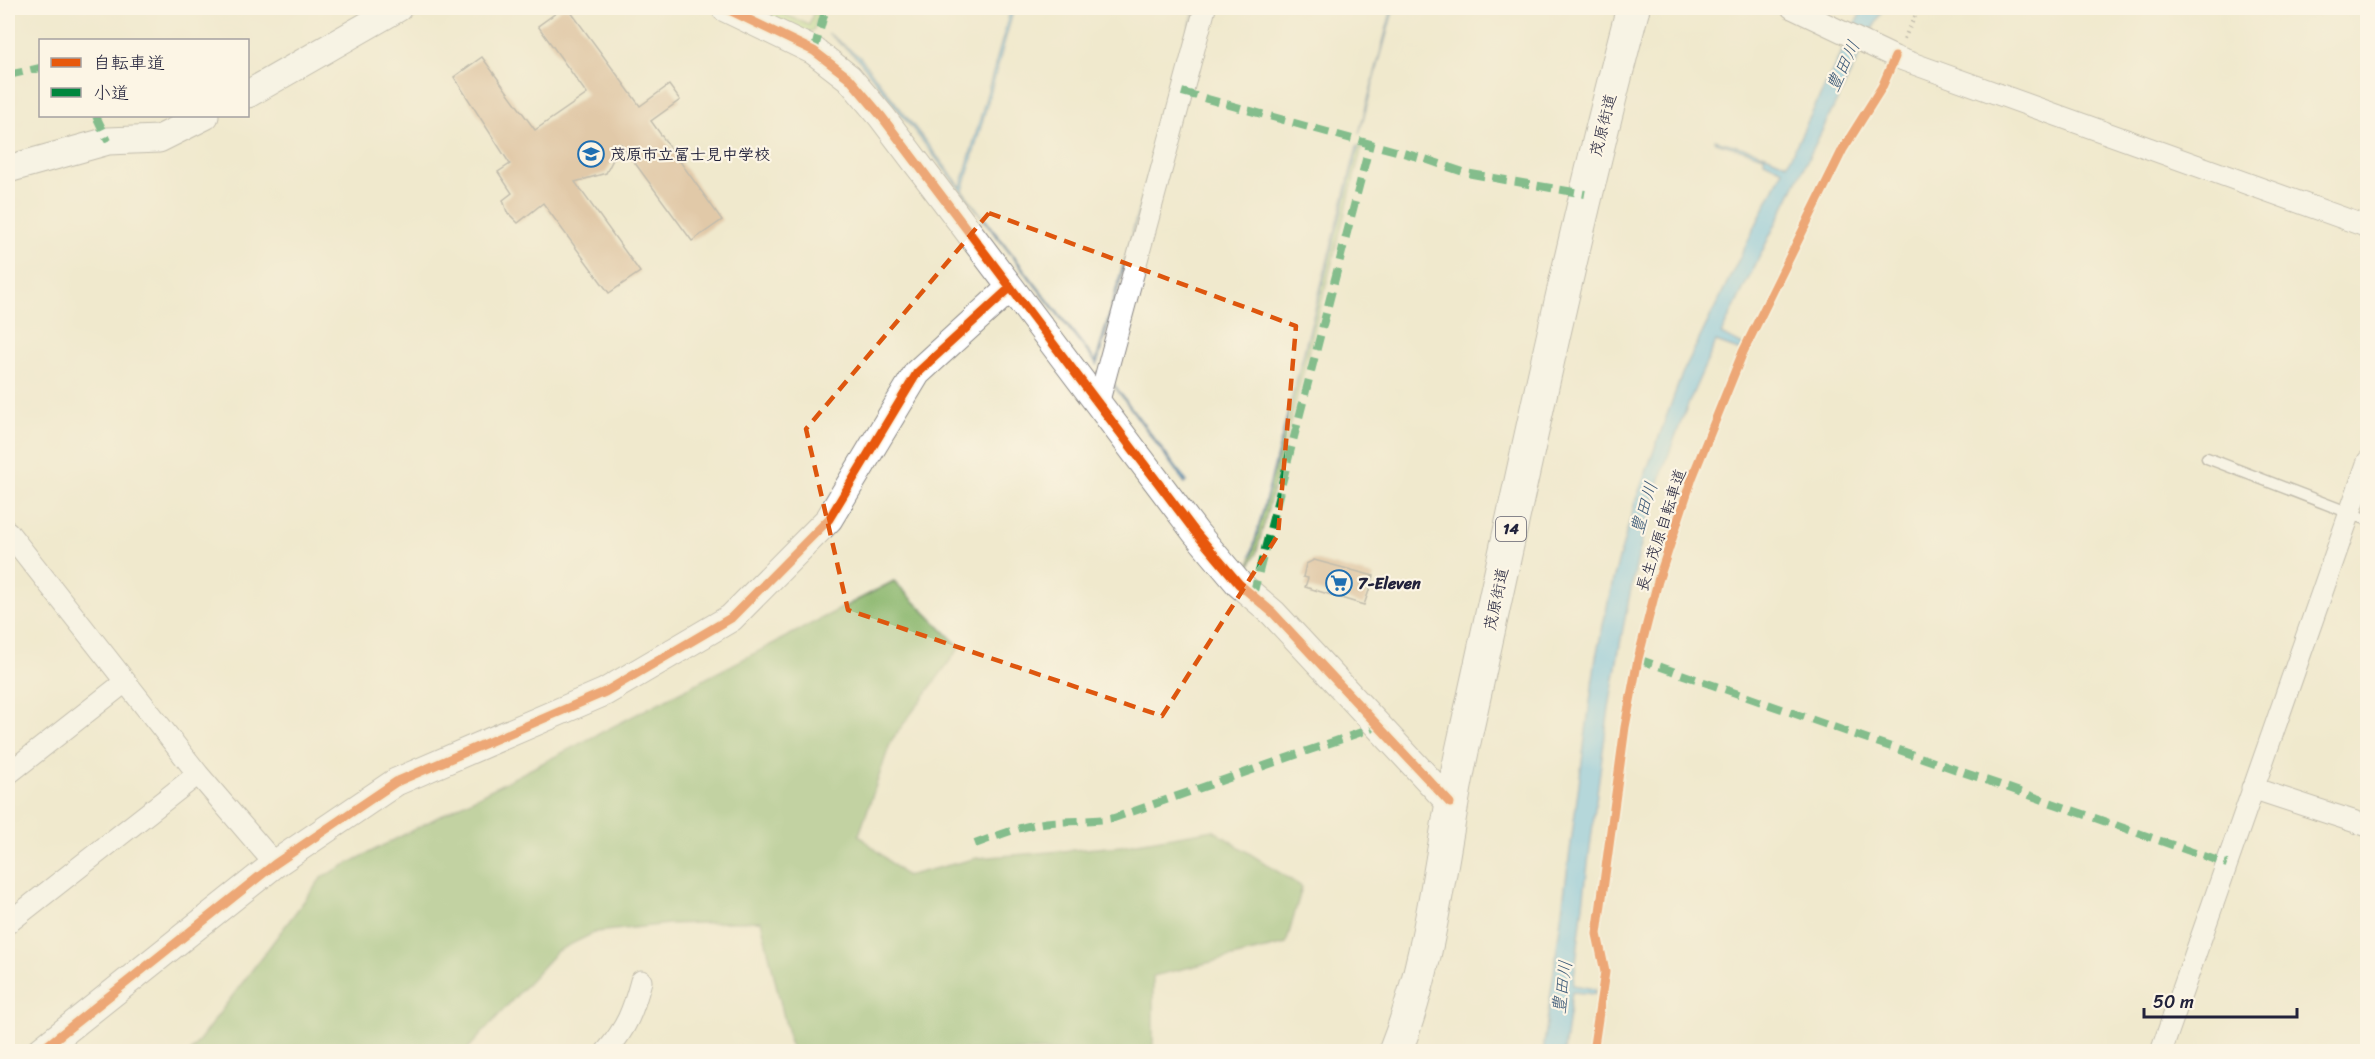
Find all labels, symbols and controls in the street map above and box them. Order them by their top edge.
water label: 豊田川 [1817,35,1869,97]
legend [39,39,249,117]
text: 自転車道 [93,47,165,79]
text: 小道 [93,77,129,109]
street label: 茂原街道 [1581,90,1625,160]
school or university icon: 茂原市立冨士見中学校 [576,139,606,169]
place label: 茂原市立冨士見中学校 [610,140,770,169]
street label: 長生茂原自転車道 [1627,465,1695,595]
water label: 豊田川 [1621,478,1667,538]
road number: 14 [1496,517,1526,541]
street label: 茂原街道 [1475,565,1517,633]
supermarket icon: 7-Eleven [1324,568,1354,598]
place label: 7-Eleven [1358,569,1421,598]
water label: 豊田川 [1542,958,1582,1016]
scale bar [2144,981,2297,1019]
text: 50 m [2153,986,2194,1018]

